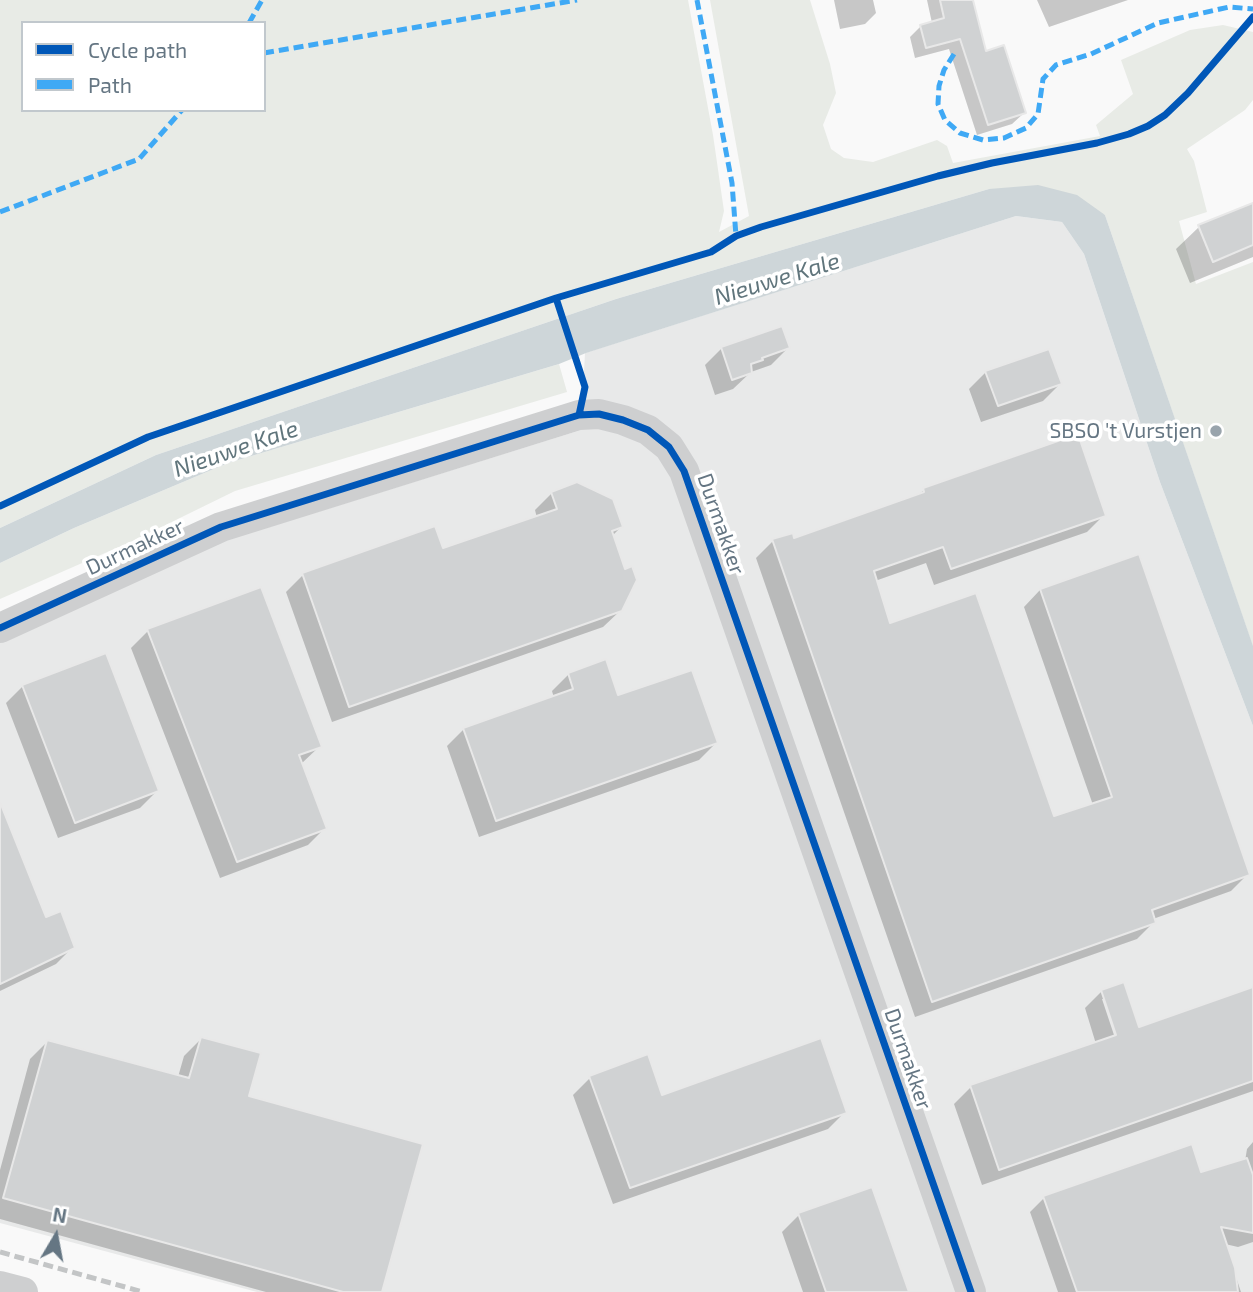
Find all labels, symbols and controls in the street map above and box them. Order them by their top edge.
legend [21,21,266,112]
text: Cycle path [88,37,187,62]
text: Path [88,72,132,97]
water label: Nieuwe Kale [711,247,843,311]
water label: Nieuwe Kale [170,415,302,483]
place label: SBSO 't Vurstjen [1050,418,1202,444]
marker: SBSO 't Vurstjen [1208,423,1224,439]
street label: Durmakker [692,470,750,578]
street label: Durmakker [82,513,188,581]
street label: Durmakker [879,1005,937,1113]
north arrow [21,1201,91,1271]
text: N [51,1202,68,1227]

